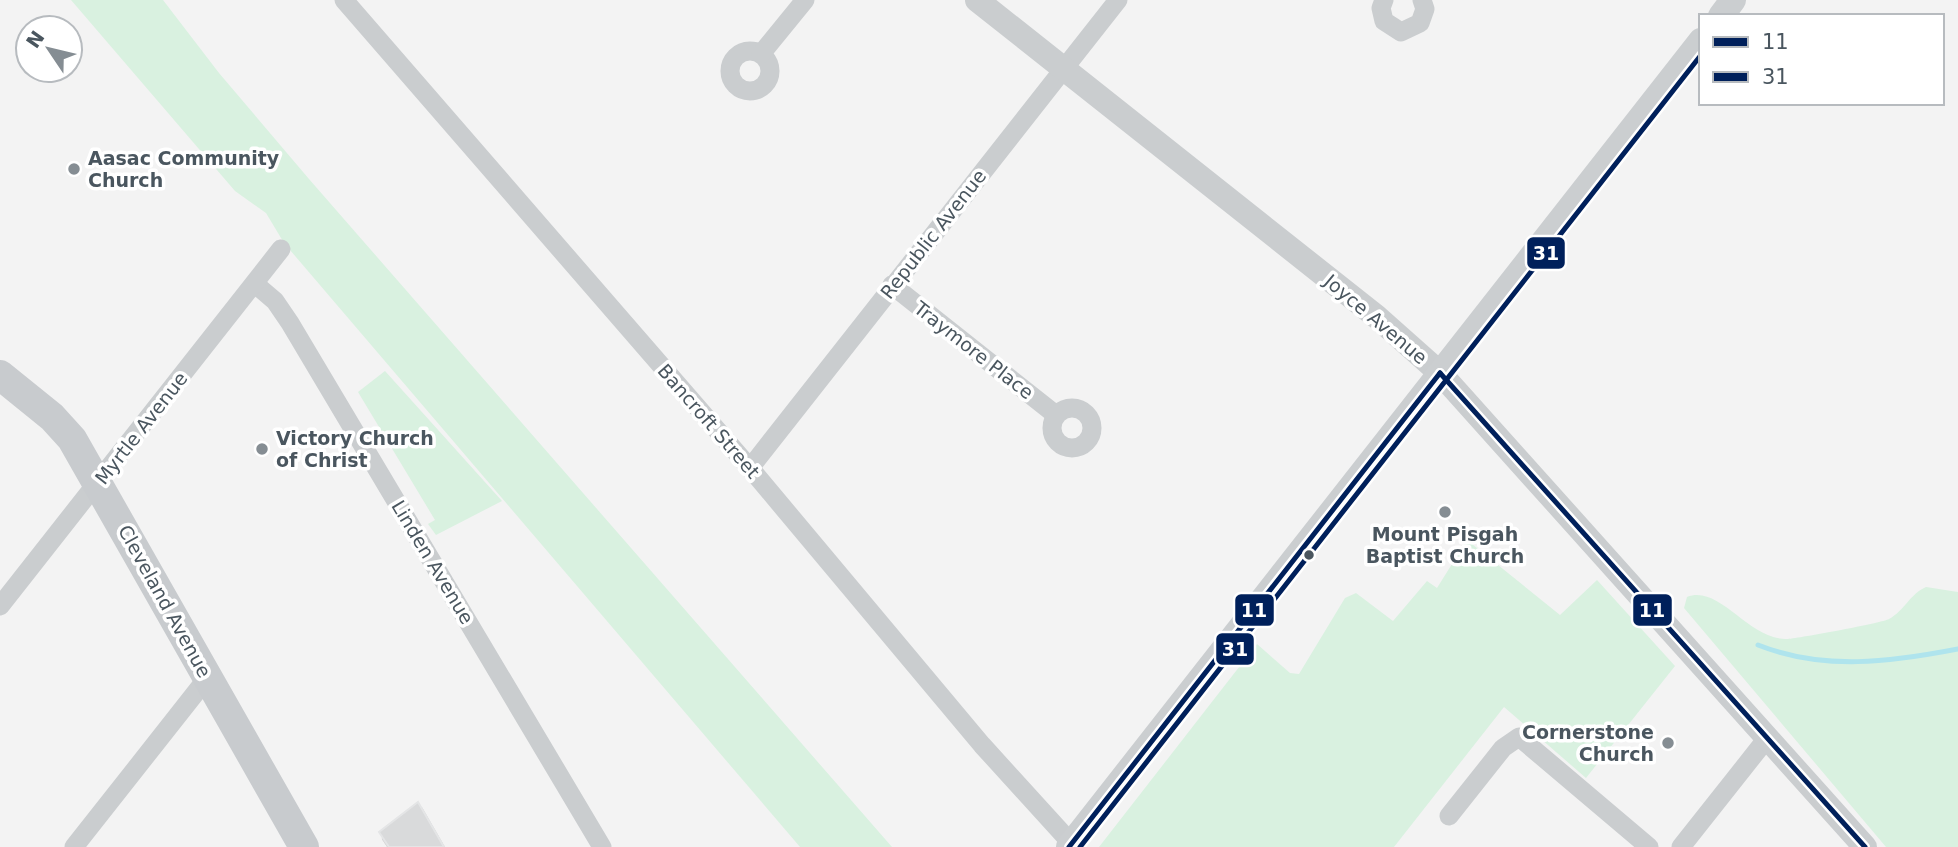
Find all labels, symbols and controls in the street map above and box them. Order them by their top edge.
north arrow [14,14,84,84]
legend [1699,14,1944,105]
text: N [22,26,49,52]
text: 11 [1762,30,1789,54]
text: 31 [1762,65,1789,89]
place label: Aasac Community Church [88,147,280,191]
marker: Aasac Community Church [66,161,82,177]
street label: Republic Avenue [876,165,990,303]
line badge: 31 [1526,236,1566,270]
text: 31 [1533,242,1559,264]
street label: Joyce Avenue [1319,269,1432,368]
street label: Traymore Place [909,296,1038,403]
street label: Bancroft Street [654,360,764,482]
street label: Myrtle Avenue [90,367,192,489]
place label: Victory Church of Christ [276,427,434,471]
marker: Victory Church of Christ [254,441,270,457]
street label: Linden Avenue [387,496,479,628]
marker: Mount Pisgah Baptist Church [1437,504,1453,520]
street label: Cleveland Avenue [114,521,216,681]
place label: Mount Pisgah Baptist Church [1366,523,1524,567]
unlabelled marker [1302,548,1316,562]
line badge: 11 [1234,593,1275,627]
line badge: 11 [1632,593,1673,627]
text: 11 [1241,599,1267,621]
text: 11 [1639,599,1665,621]
line badge: 31 [1215,632,1255,666]
text: 31 [1222,638,1248,660]
place label: Cornerstone Church [1522,721,1654,765]
marker: Cornerstone Church [1660,735,1676,751]

